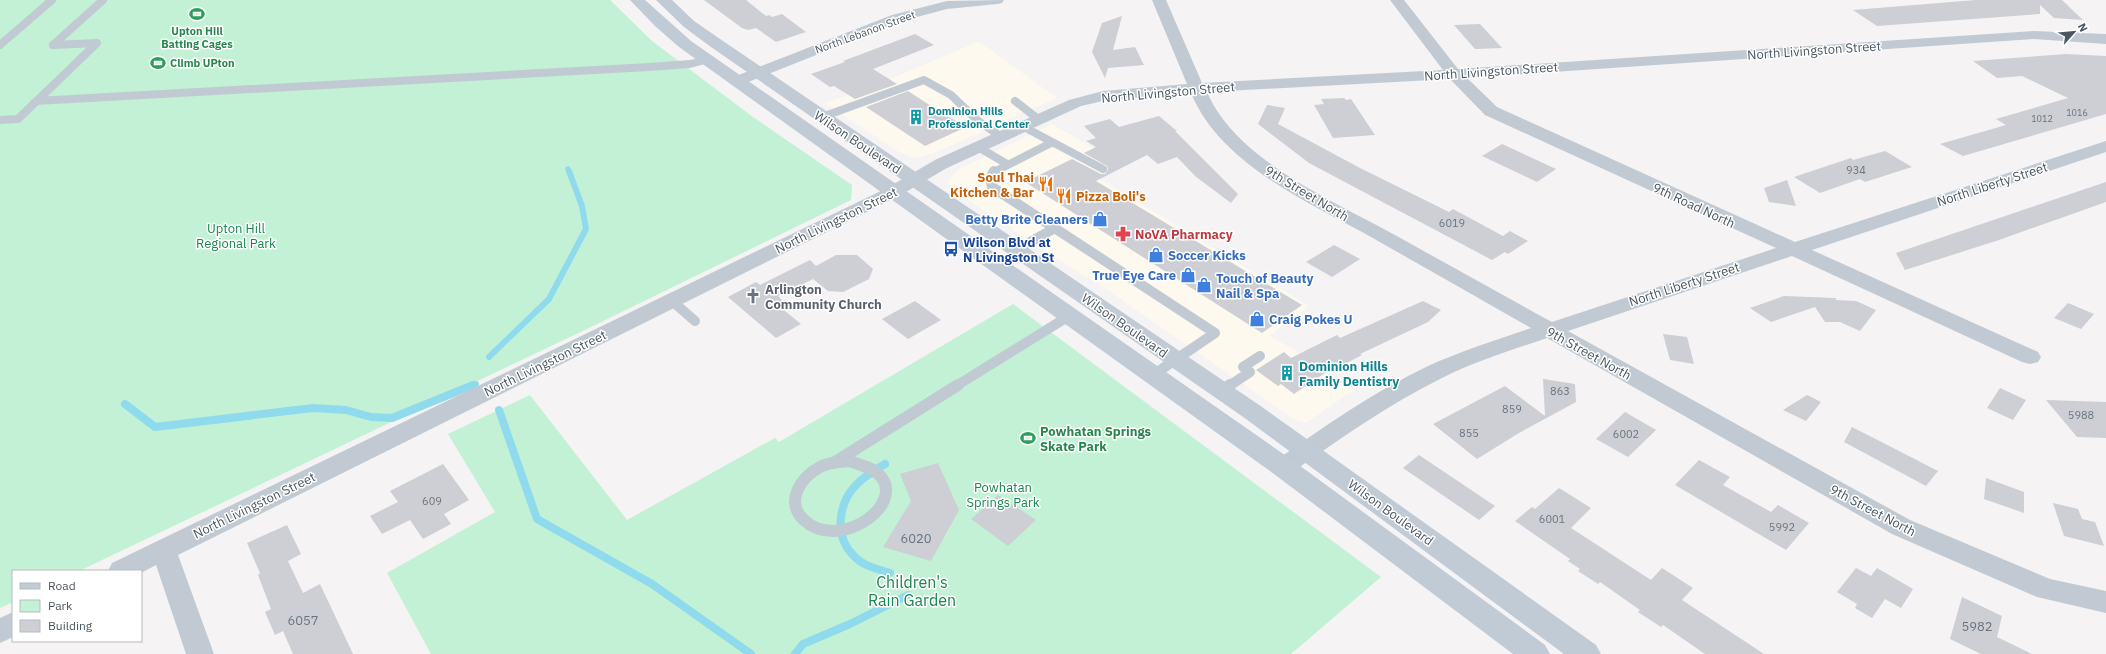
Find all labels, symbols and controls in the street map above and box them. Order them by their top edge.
sports icon: Upton Hill Batting Cages [188,5,206,23]
street label: North Lebanon Street [813,7,917,57]
north arrow [2054,12,2094,52]
text: N [2075,21,2091,34]
place label: Upton Hill Batting Cages [161,24,233,51]
street label: North Livingston Street [1747,37,1882,64]
sports icon: Climb UPton [149,54,167,72]
place label: Climb UPton [170,56,235,70]
street label: North Livingston Street [1424,58,1559,85]
street label: North Livingston Street [1101,78,1236,107]
place label: Dominion Hills Professional Center [928,104,1030,131]
street label: Wilson Boulevard [811,107,905,178]
house number: 1016 [2066,107,2088,118]
building icon: Dominion Hills Professional Center [907,108,925,126]
house number: 1012 [2031,113,2053,124]
street label: North Liberty Street [1935,159,2050,210]
street label: 9th Street North [1262,162,1352,225]
house number: 934 [1846,163,1866,177]
place label: Soul Thai Kitchen & Bar [950,169,1034,201]
restaurant icon: Soul Thai Kitchen & Bar [1037,175,1055,193]
street label: 9th Road North [1650,179,1738,232]
street label: North Livingston Street [772,183,900,257]
restaurant icon: Pizza Boli's [1055,187,1073,205]
place label: Pizza Boli's [1076,188,1146,205]
shop icon: Betty Brite Cleaners [1091,210,1109,228]
place label: Betty Brite Cleaners [965,211,1088,228]
house number: 6019 [1439,216,1465,230]
park label: Upton Hill Regional Park [196,220,276,252]
pharmacy icon: NoVA Pharmacy [1114,225,1132,243]
place label: NoVA Pharmacy [1135,226,1233,243]
place label: Wilson Blvd at N Livingston St [963,234,1054,266]
bus stop icon: Wilson Blvd at N Livingston St [942,240,960,258]
shop icon: Soccer Kicks [1147,246,1165,264]
place label: Soccer Kicks [1168,247,1246,264]
street label: North Liberty Street [1627,259,1742,310]
shop icon: True Eye Care [1179,266,1197,284]
place label: True Eye Care [1092,267,1176,284]
place label: Touch of Beauty Nail & Spa [1216,270,1313,302]
shop icon: Touch of Beauty Nail & Spa [1195,276,1213,294]
place label: Arlington Community Church [765,281,882,313]
church icon: Arlington Community Church [744,287,762,305]
street label: Wilson Boulevard [1078,289,1171,362]
shop icon: Craig Pokes U [1248,310,1266,328]
place label: Craig Pokes U [1269,311,1353,328]
street label: 9th Street North [1543,323,1634,384]
street label: North Livingston Street [481,326,609,400]
place label: Dominion Hills Family Dentistry [1299,358,1399,390]
building icon: Dominion Hills Family Dentistry [1278,364,1296,382]
house number: 863 [1550,384,1570,398]
house number: 859 [1502,402,1522,416]
house number: 5988 [2068,408,2094,422]
place label: Powhatan Springs Skate Park [1040,423,1152,455]
house number: 855 [1459,426,1479,440]
house number: 6002 [1613,427,1639,441]
sports icon: Powhatan Springs Skate Park [1019,429,1037,447]
street label: North Livingston Street [190,468,318,542]
street label: Wilson Boulevard [1345,476,1437,549]
park label: Powhatan Springs Park [966,479,1040,511]
street label: 9th Street North [1827,481,1919,540]
house number: 609 [422,494,442,508]
house number: 6001 [1539,512,1566,526]
house number: 5992 [1769,520,1795,534]
house number: 6020 [900,530,932,547]
legend [12,570,142,642]
park label: Children's Rain Garden [868,572,956,610]
text: Road [48,578,76,593]
text: Park [48,598,73,613]
house number: 6057 [287,612,319,629]
text: Building [48,618,93,633]
house number: 5982 [1961,618,1993,635]

